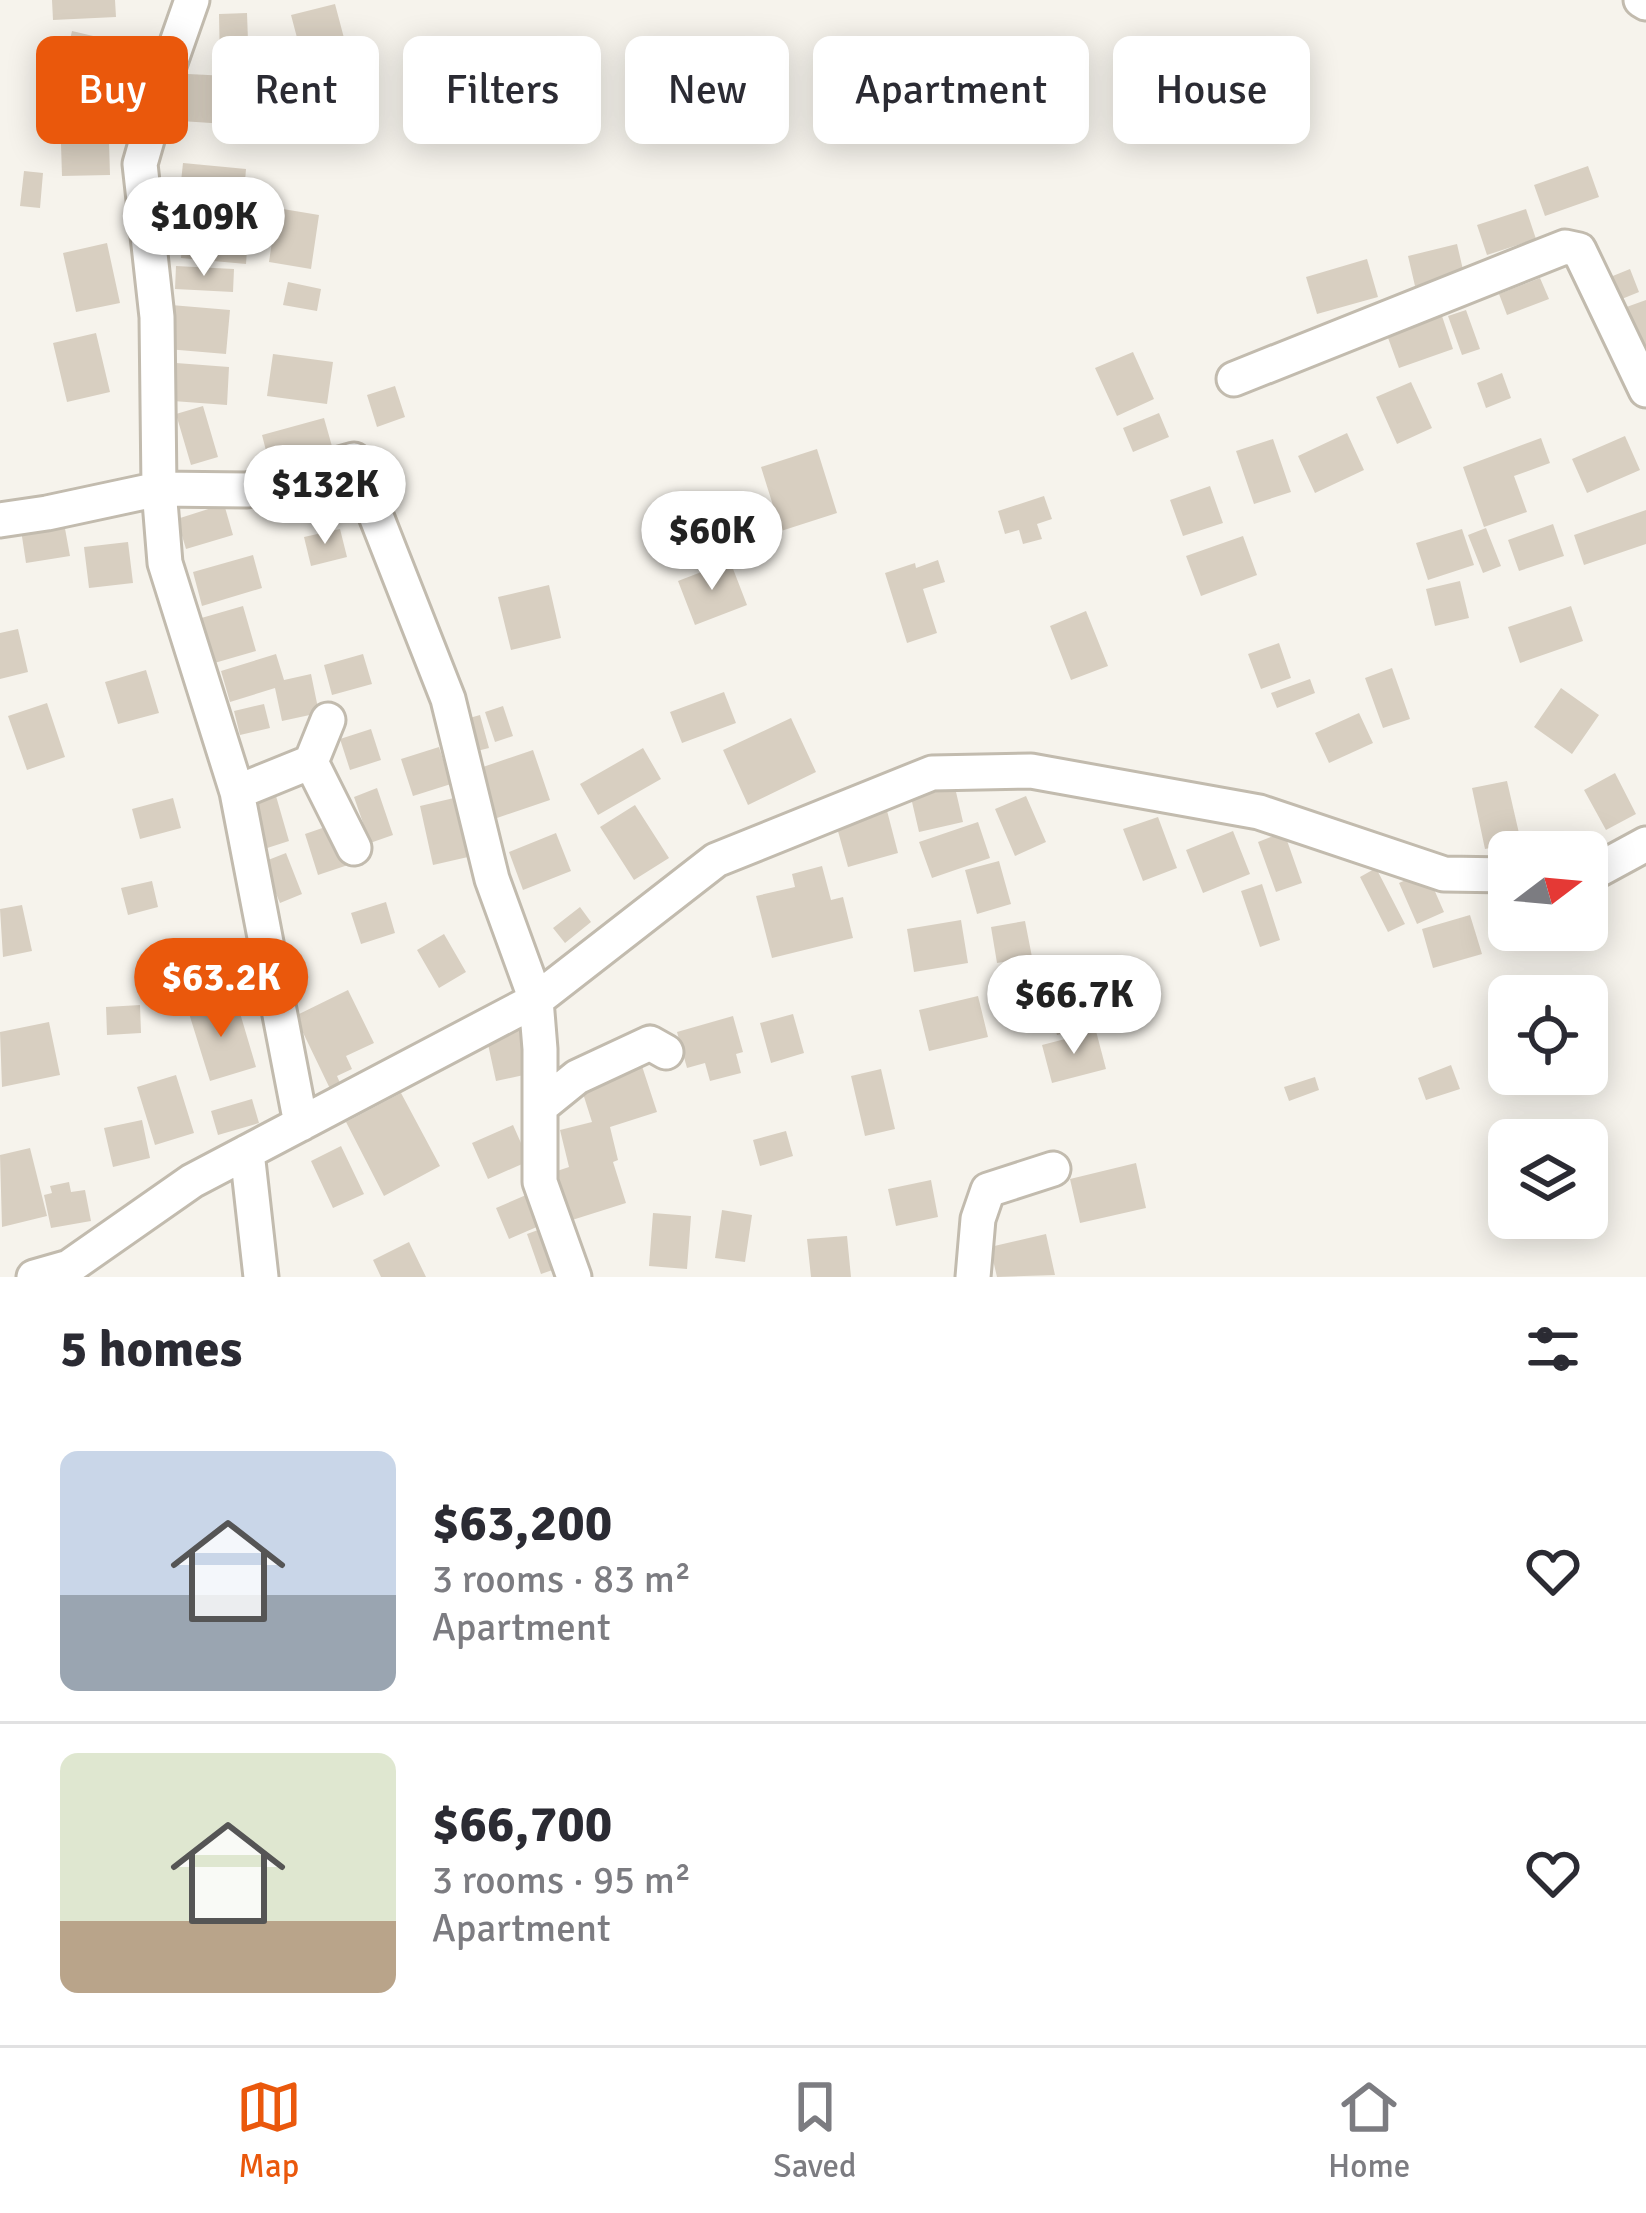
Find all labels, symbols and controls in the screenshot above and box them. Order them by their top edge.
chip: Buy [36,36,188,144]
chip: Rent [212,36,379,144]
chip: Filters [403,36,601,144]
chip: New [625,36,789,144]
chip: Apartment [813,36,1089,144]
chip: House [1113,36,1310,144]
pin: $109K [120,177,288,279]
text: $109K [150,192,258,240]
pin: $132K [241,445,409,547]
text: $132K [271,460,379,508]
pin: $60K [641,491,783,593]
text: $60K [668,506,756,554]
north arrow [1488,831,1608,951]
map controls [1488,831,1608,1239]
pin: $63.2K [123,938,319,1040]
text: $63.2K [161,953,281,1001]
pin: $66.7K [976,955,1172,1057]
text: $66.7K [1014,970,1134,1018]
button: locate [1488,975,1608,1095]
button: layers [1488,1119,1608,1239]
icon: filters [1520,1316,1586,1382]
text: 5 homes [60,1318,242,1381]
text: $63,200 [432,1492,612,1555]
icon: home [156,1499,300,1643]
icon: heart [1520,1538,1586,1604]
text: 3 rooms · 83 m² [432,1555,691,1603]
text: Apartment [432,1603,611,1651]
text: $66,700 [432,1793,612,1856]
icon: home [156,1801,300,1945]
icon: heart [1520,1840,1586,1906]
text: 3 rooms · 95 m² [432,1856,691,1904]
text: Apartment [432,1904,611,1952]
tab: Map [236,2074,302,2187]
tab: Saved [773,2074,856,2187]
tab: Home [1328,2074,1410,2187]

